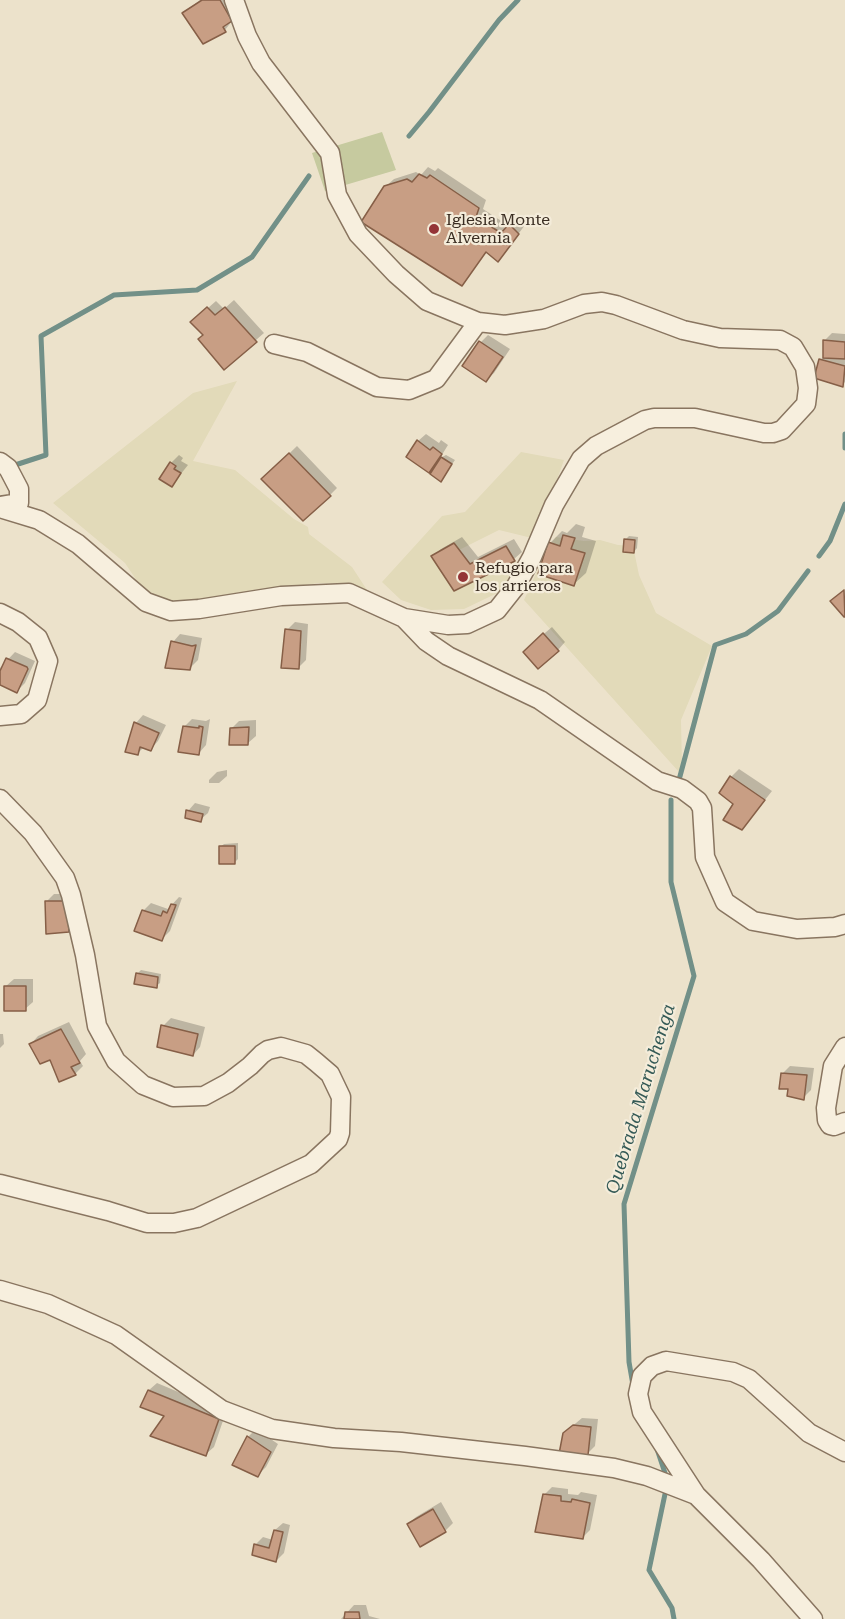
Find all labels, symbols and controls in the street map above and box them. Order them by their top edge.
place label: Iglesia Monte Alvernia [446,210,550,248]
marker: Iglesia Monte Alvernia [427,222,441,236]
place label: Refugio para los arrieros [475,558,573,596]
marker: Refugio para los arrieros [456,570,470,584]
water label: Quebrada Maruchenga [602,1001,680,1197]

